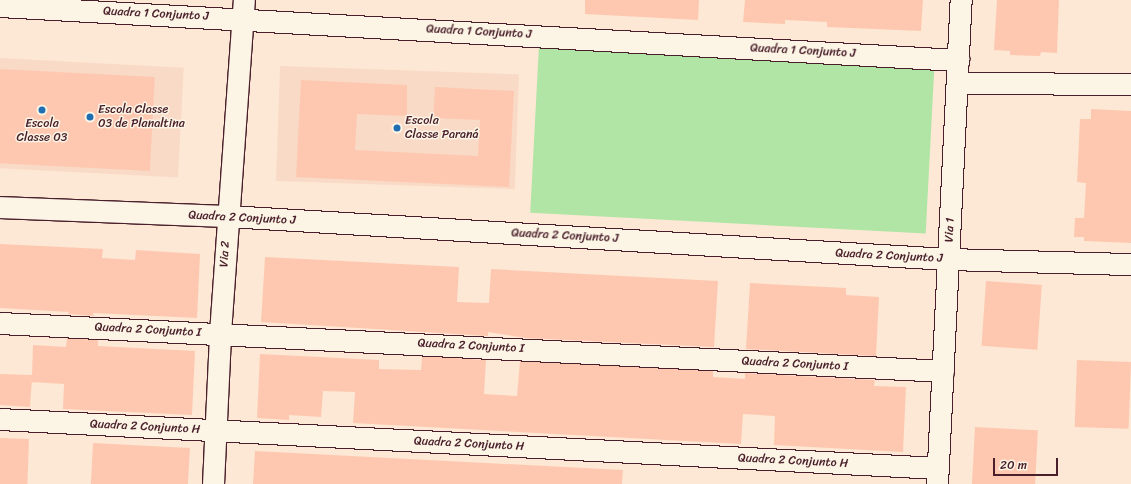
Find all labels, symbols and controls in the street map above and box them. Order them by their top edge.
street label: Quadra 1 Conjunto J [103,4,209,24]
street label: Quadra 1 Conjunto J [426,22,532,42]
street label: Quadra 1 Conjunto J [750,41,856,61]
place label: Escola Classe 03 de Planaltina [98,103,185,131]
marker: Escola Classe 03 [37,105,47,115]
marker: Escola Classe 03 de Planaltina [85,112,95,122]
place label: Escola Classe Paraná [405,114,478,142]
place label: Escola Classe 03 [17,117,67,145]
marker: Escola Classe Paraná [392,123,402,133]
street label: Quadra 2 Conjunto J [188,208,296,228]
street label: Via 1 [942,217,958,243]
street label: Quadra 2 Conjunto J [511,226,619,246]
street label: Via 2 [217,240,233,268]
street label: Quadra 2 Conjunto J [835,246,943,266]
street label: Quadra 2 Conjunto I [94,320,202,340]
street label: Quadra 2 Conjunto I [417,336,525,356]
street label: Quadra 2 Conjunto I [741,354,849,374]
street label: Quadra 2 Conjunto H [90,417,200,437]
street label: Quadra 2 Conjunto H [414,434,524,454]
scale bar [995,450,1060,476]
street label: Quadra 2 Conjunto H [738,451,848,471]
text: 20 m [1000,454,1027,476]

